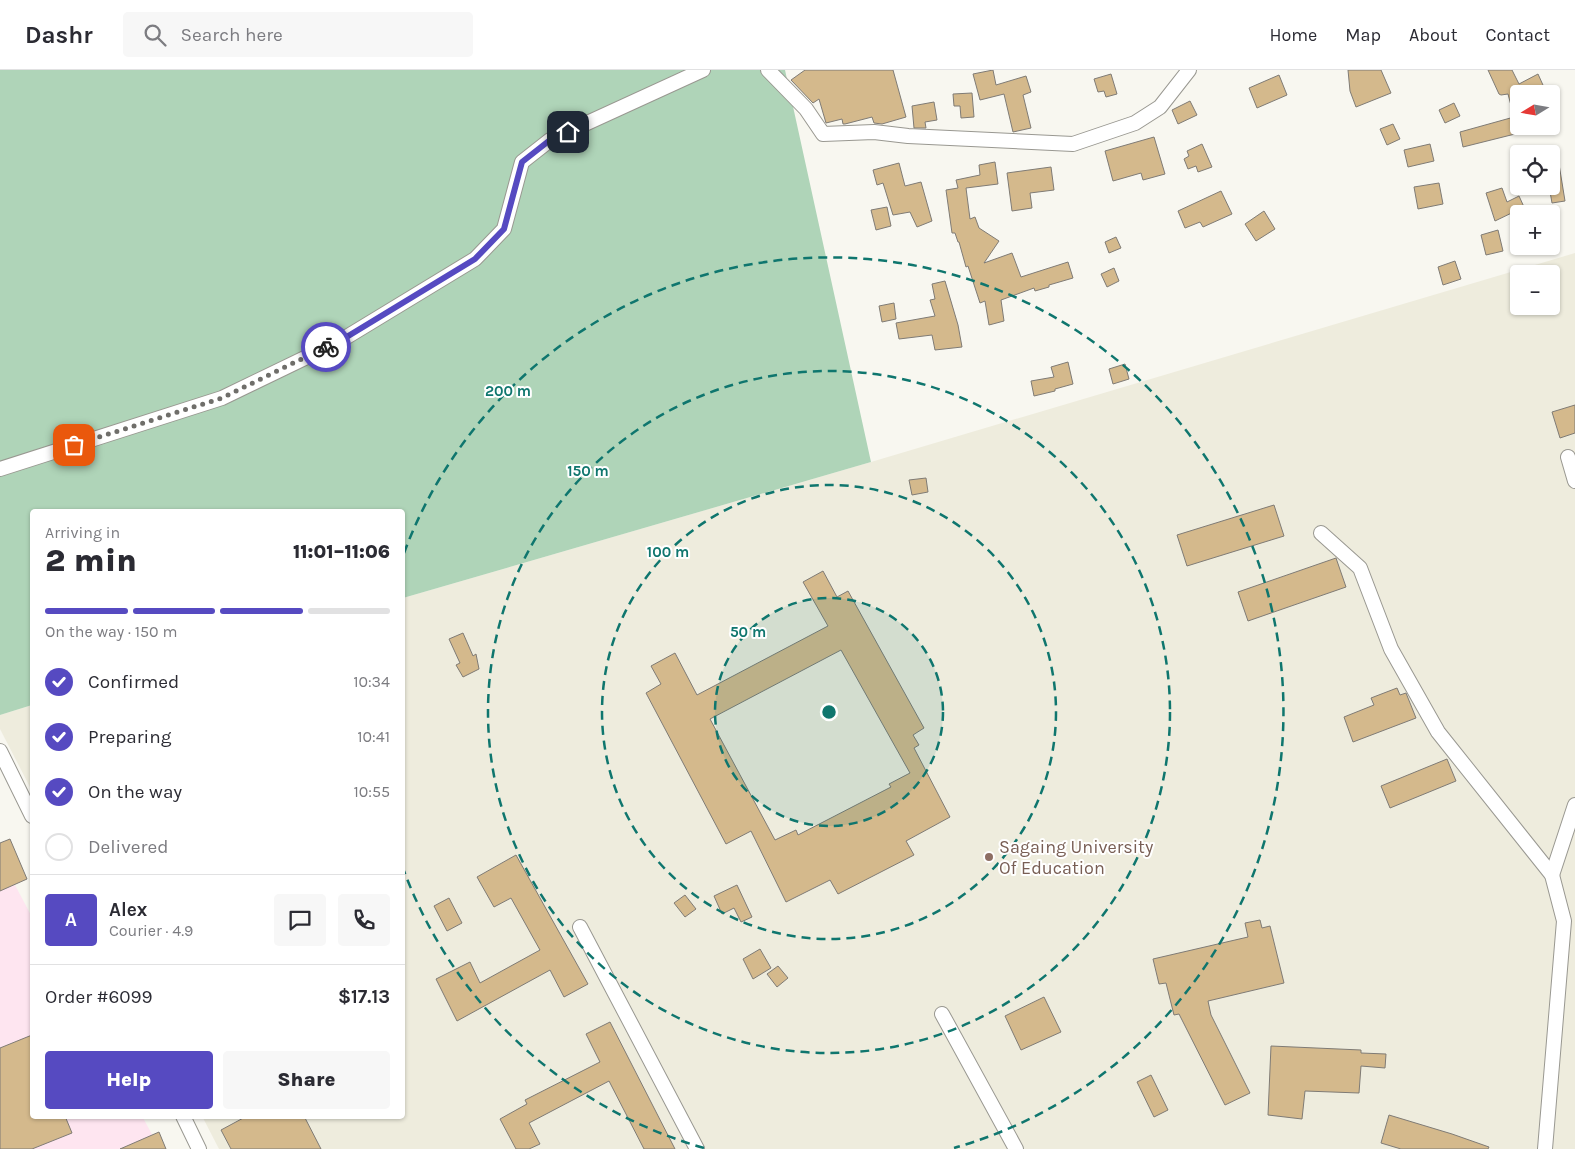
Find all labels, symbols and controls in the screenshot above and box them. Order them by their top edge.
search box [123,12,473,57]
text: Dashr [25,21,93,49]
icon: search [141,21,169,49]
text: Search here [181,24,283,46]
text: Home [1269,24,1317,46]
text: Map [1345,24,1381,46]
text: About [1409,24,1458,46]
text: Contact [1486,24,1550,46]
north arrow [1510,85,1560,135]
map controls [1510,85,1560,315]
pin [547,111,589,153]
icon: home [554,118,582,146]
button: locate [1510,145,1560,195]
button: + [1510,205,1560,255]
button: − [1510,265,1560,315]
courier [301,322,351,372]
icon: bike [312,333,340,361]
text: 200 m [485,382,531,400]
pin [53,424,95,466]
icon: bag [60,431,88,459]
text: 150 m [567,462,609,480]
text: Arriving in [45,523,120,542]
text: 11:01–11:06 [293,541,390,563]
text: 2 min [45,542,137,579]
text: 100 m [647,543,689,561]
text: On the way · 150 m [45,622,177,641]
text: 50 m [730,623,766,641]
icon: check [45,668,73,696]
text: Confirmed [88,671,179,693]
text: 10:34 [353,672,390,691]
centre of rings [820,703,838,721]
icon: check [45,723,73,751]
text: Preparing [88,726,171,748]
text: 10:41 [357,727,390,746]
icon: check [45,778,73,806]
text: On the way [88,781,182,803]
text: 10:55 [353,782,390,801]
text: Delivered [88,836,168,858]
place label: Sagaing University Of Education [999,836,1154,879]
marker: Sagaing University Of Education [983,851,995,863]
button: chat [274,894,326,946]
button: phone [338,894,390,946]
text: Alex [109,899,147,921]
text: A [65,909,77,931]
text: Courier · 4.9 [109,921,193,940]
text: Order #6099 [45,986,153,1008]
text: $17.13 [338,986,390,1008]
button: Help [45,1051,213,1109]
button: Share [223,1051,390,1109]

